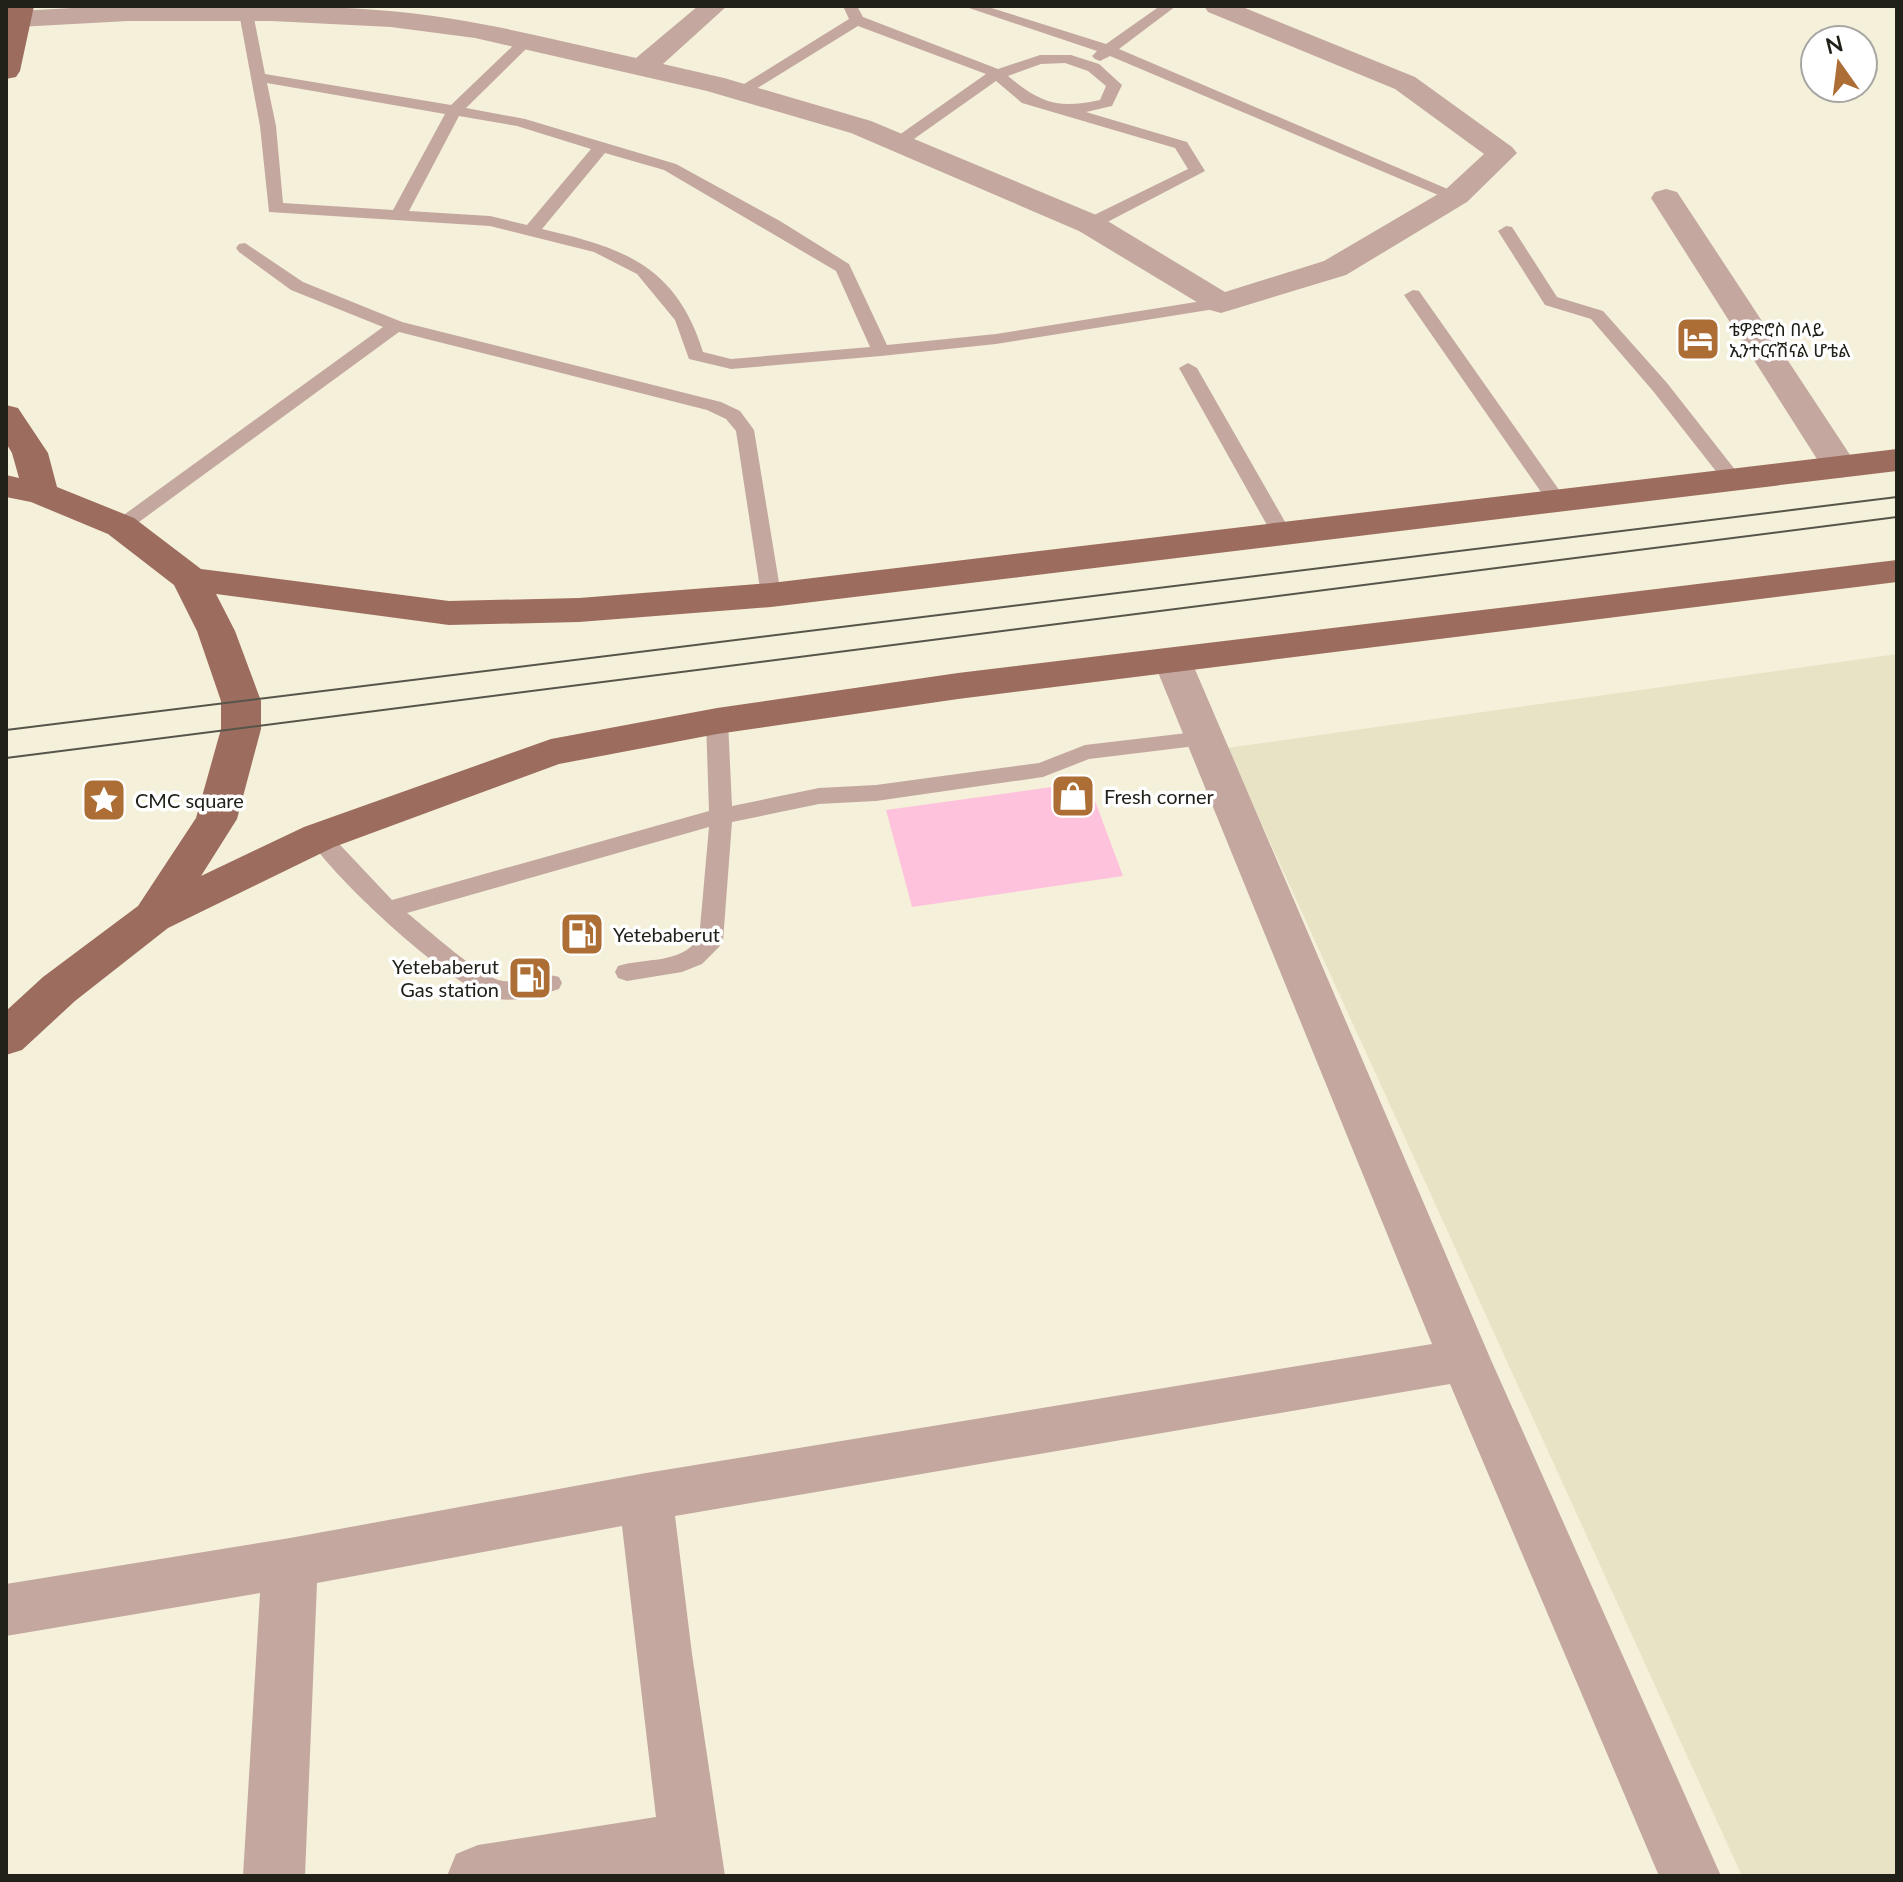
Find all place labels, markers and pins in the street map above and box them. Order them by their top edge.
hotel icon: ቴዎድሮስ በላይ ኢንተርናሽናል ሆቴል [1674,315,1722,363]
place label: ቴዎድሮስ በላይ ኢንተርናሽናል ሆቴል [1729,318,1850,361]
shop icon: Fresh corner [1049,772,1097,820]
place icon: CMC square [80,776,128,824]
place label: Fresh corner [1104,784,1215,808]
place label: CMC square [135,788,244,812]
fuel station icon: Yetebaberut [558,910,606,958]
place label: Yetebaberut [613,922,720,946]
place label: Yetebaberut Gas station [392,954,499,1001]
fuel station icon: Yetebaberut Gas station [506,954,554,1002]

